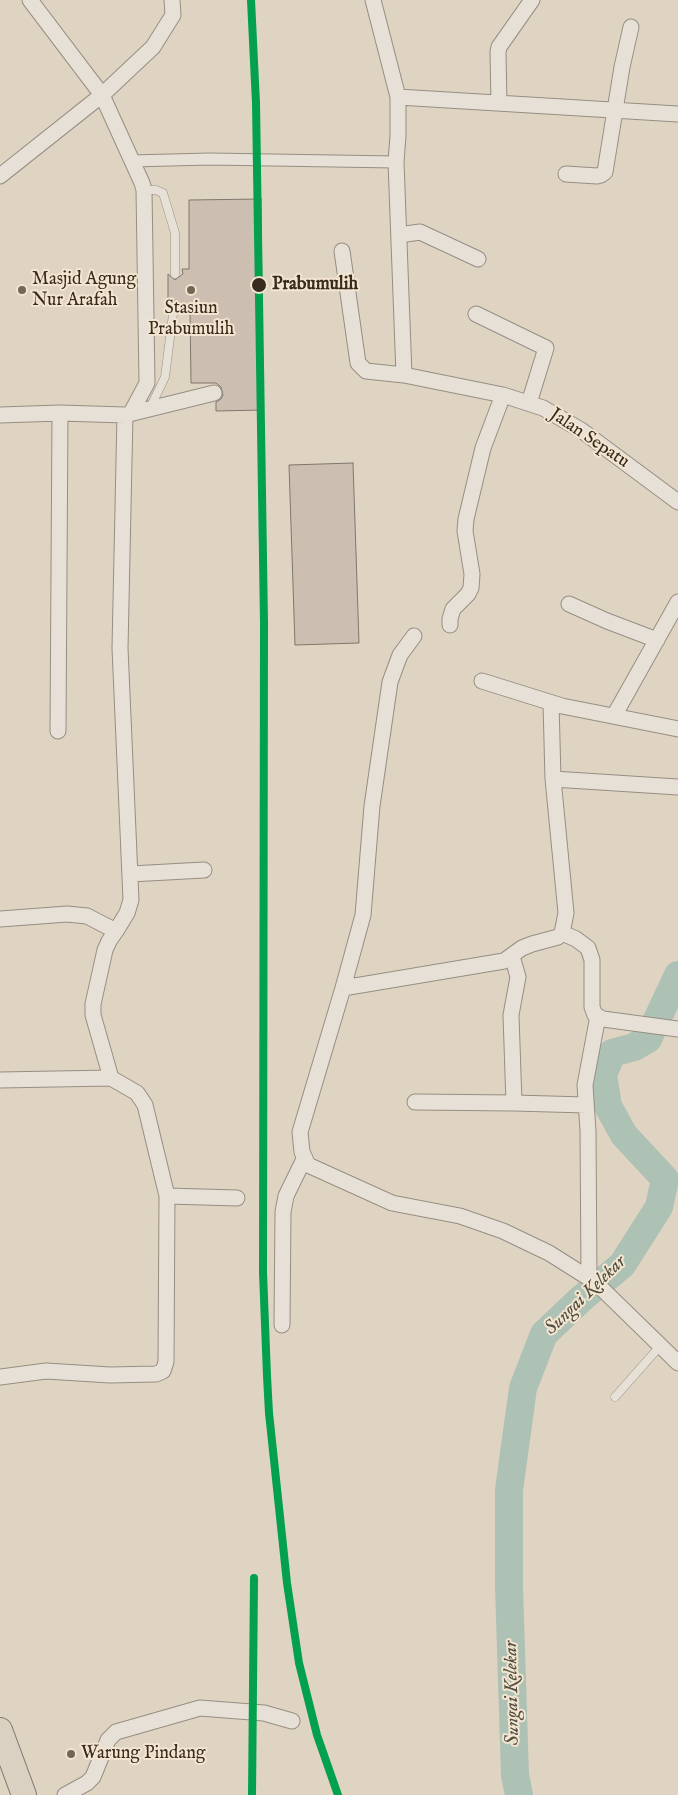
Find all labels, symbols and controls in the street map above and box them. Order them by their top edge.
place label: Masjid Agung Nur Arafah [32,269,136,312]
place label: Prabumulih [272,274,358,296]
marker: Prabumulih [250,276,268,294]
marker: Masjid Agung Nur Arafah [16,284,28,296]
marker: Stasiun Prabumulih [185,284,197,296]
place label: Stasiun Prabumulih [148,298,234,340]
street label: Jalan Sepatu [545,404,633,474]
water label: Sungai Kelekar [541,1252,631,1340]
water label: Sungai Kelekar [501,1641,525,1745]
place label: Warung Pindang [81,1743,206,1765]
marker: Warung Pindang [65,1748,77,1760]

